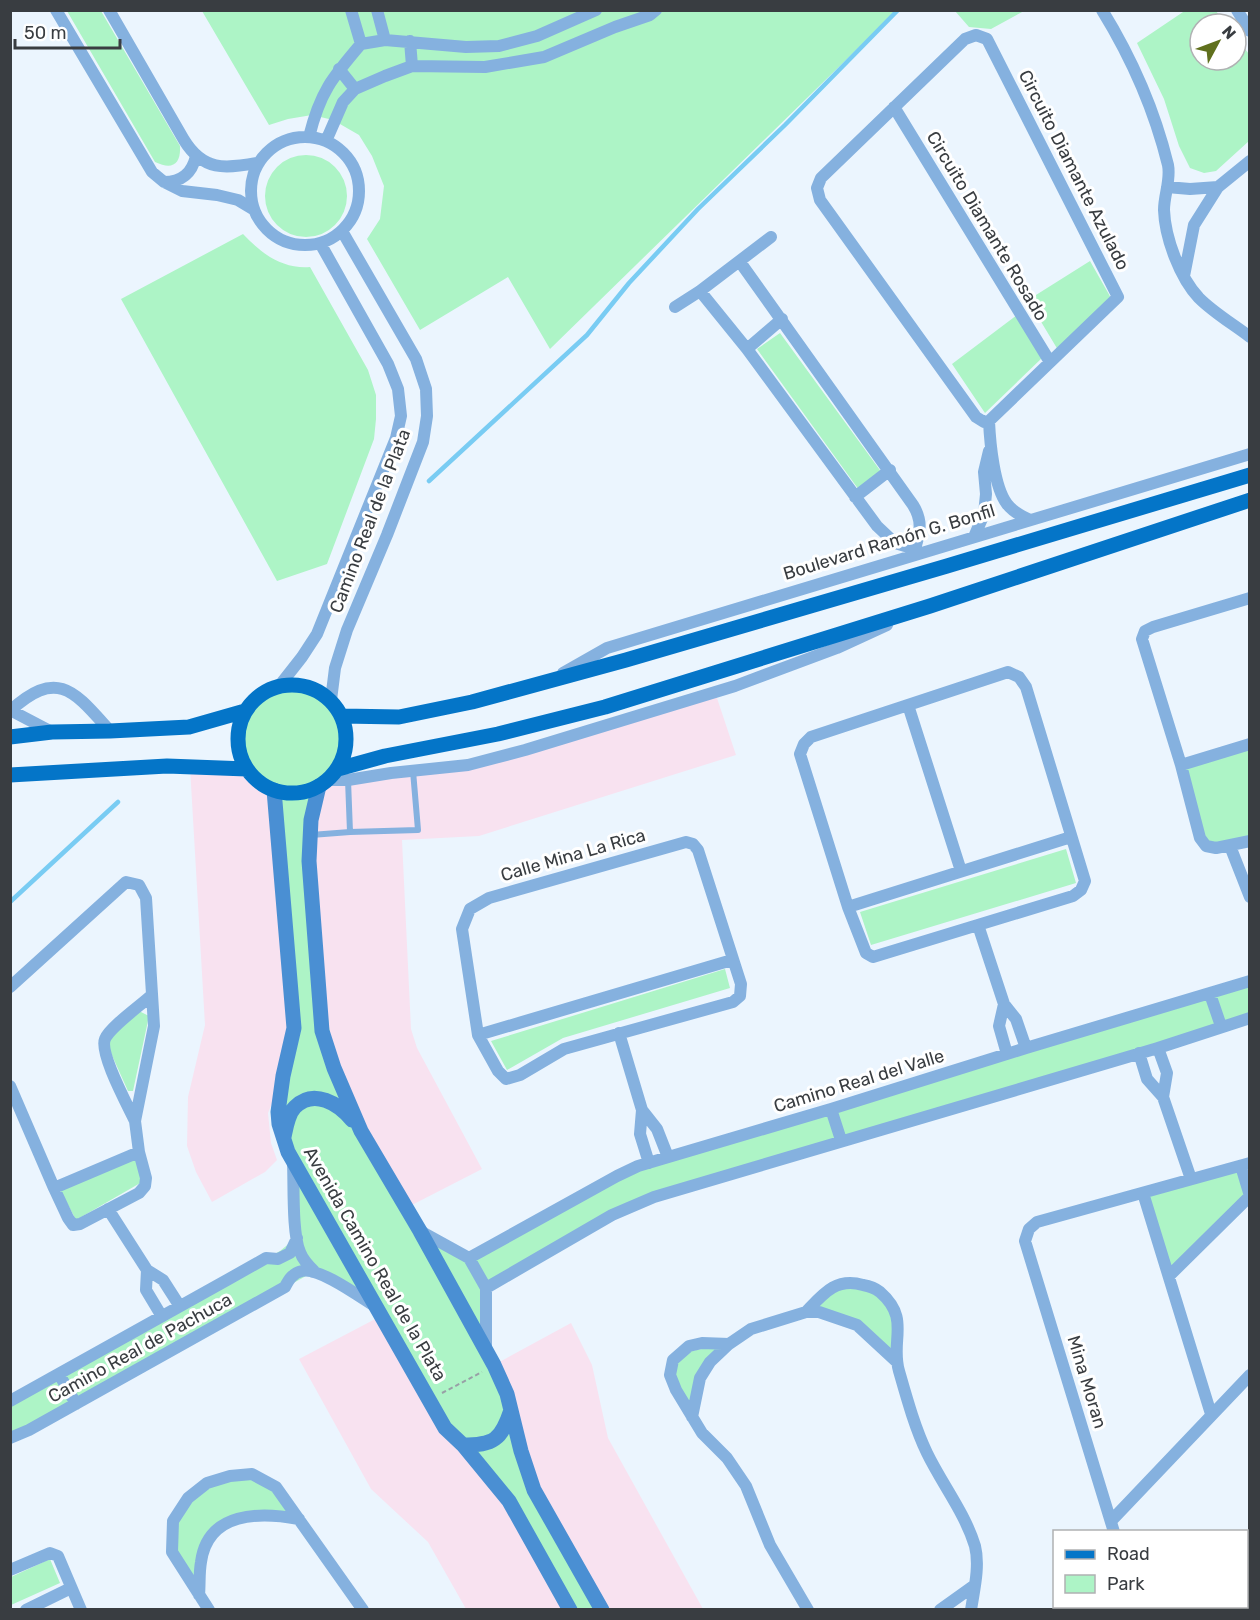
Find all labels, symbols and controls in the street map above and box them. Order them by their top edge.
scale bar [15,12,120,50]
north arrow [1188,12,1248,72]
text: 50 m [24,22,67,44]
text: N [1218,22,1240,43]
street label: Circuito Diamante Azulado [1014,66,1134,274]
street label: Circuito Diamante Rosado [922,127,1052,325]
street label: Camino Real de la Plata [325,426,415,616]
street label: Boulevard Ramón G. Bonfil [780,499,998,585]
street label: Calle Mina La Rica [498,824,648,886]
street label: Camino Real del Valle [771,1045,947,1117]
street label: Avenida Camino Real de la Plata [299,1143,451,1385]
street label: Camino Real de Pachuca [44,1288,236,1408]
street label: Mina Moran [1062,1333,1112,1431]
legend [1053,1530,1248,1608]
text: Road [1107,1543,1150,1565]
text: Park [1107,1573,1145,1595]

